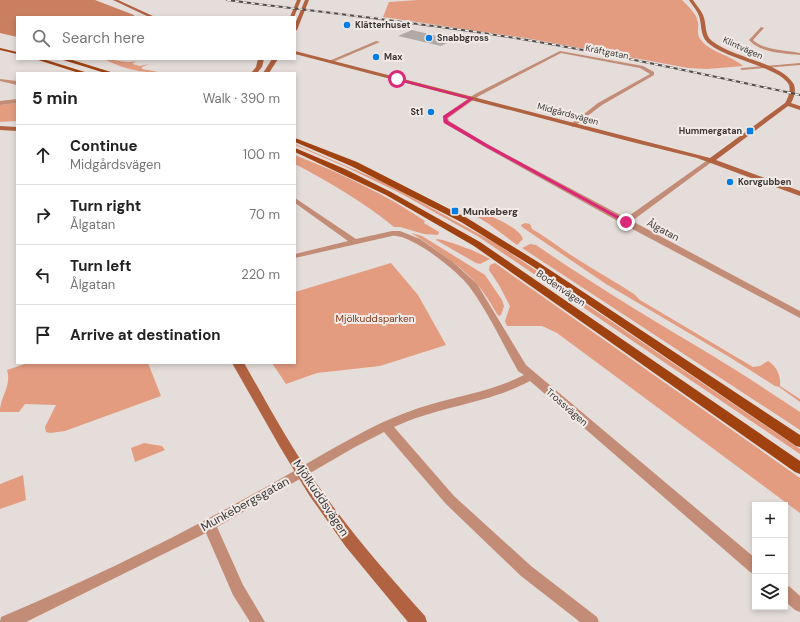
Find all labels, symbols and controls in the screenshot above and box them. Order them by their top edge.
search box [16,16,296,60]
place label: Klätterhuset [355,19,411,31]
marker: Klätterhuset [342,20,352,30]
icon: search [30,27,52,49]
text: Search here [62,28,145,48]
place label: Snabbgross [437,32,489,44]
marker: Snabbgross [424,33,434,43]
street label: Klintvägen [721,34,765,62]
street label: Kräftgatan [585,42,629,62]
place label: Max [384,51,402,63]
marker: Max [371,52,381,62]
route start [388,70,406,88]
text: 5 min [32,87,78,109]
text: Walk · 390 m [203,90,280,107]
street label: Midgårdsvägen [536,100,600,128]
place label: St1 [410,106,423,118]
marker: St1 [426,107,436,117]
place label: Hummergatan [679,125,742,137]
marker: Hummergatan [745,126,755,136]
text: Continue [70,136,138,156]
icon: ahead [32,144,54,166]
text: 100 m [243,146,280,163]
text: Midgårdsvägen [70,156,161,173]
place label: Korvgubben [738,176,791,188]
marker: Korvgubben [725,177,735,187]
text: Turn right [70,196,141,216]
icon: right [32,204,54,226]
place label: Munkeberg [463,205,518,218]
text: 70 m [249,206,280,223]
marker: Munkeberg [450,206,460,216]
route end [617,213,635,231]
text: Ålgatan [70,216,115,233]
street label: Ålgatan [645,216,682,244]
text: Turn left [70,256,131,276]
icon: left [32,264,54,286]
text: 220 m [241,266,280,283]
street label: Bodenvägen [534,267,588,309]
text: Ålgatan [70,276,115,293]
park label: Mjölkuddsparken [336,312,415,325]
icon: arrive [32,324,54,346]
text: Arrive at destination [70,325,221,345]
street label: Trossvägen [543,385,591,429]
street label: Mjölkuddsvägen [289,457,353,540]
street label: Munkebergsgatan [198,473,292,535]
map controls [752,502,788,610]
button: + [752,502,788,538]
button: − [752,538,788,574]
button: layers [752,574,788,610]

